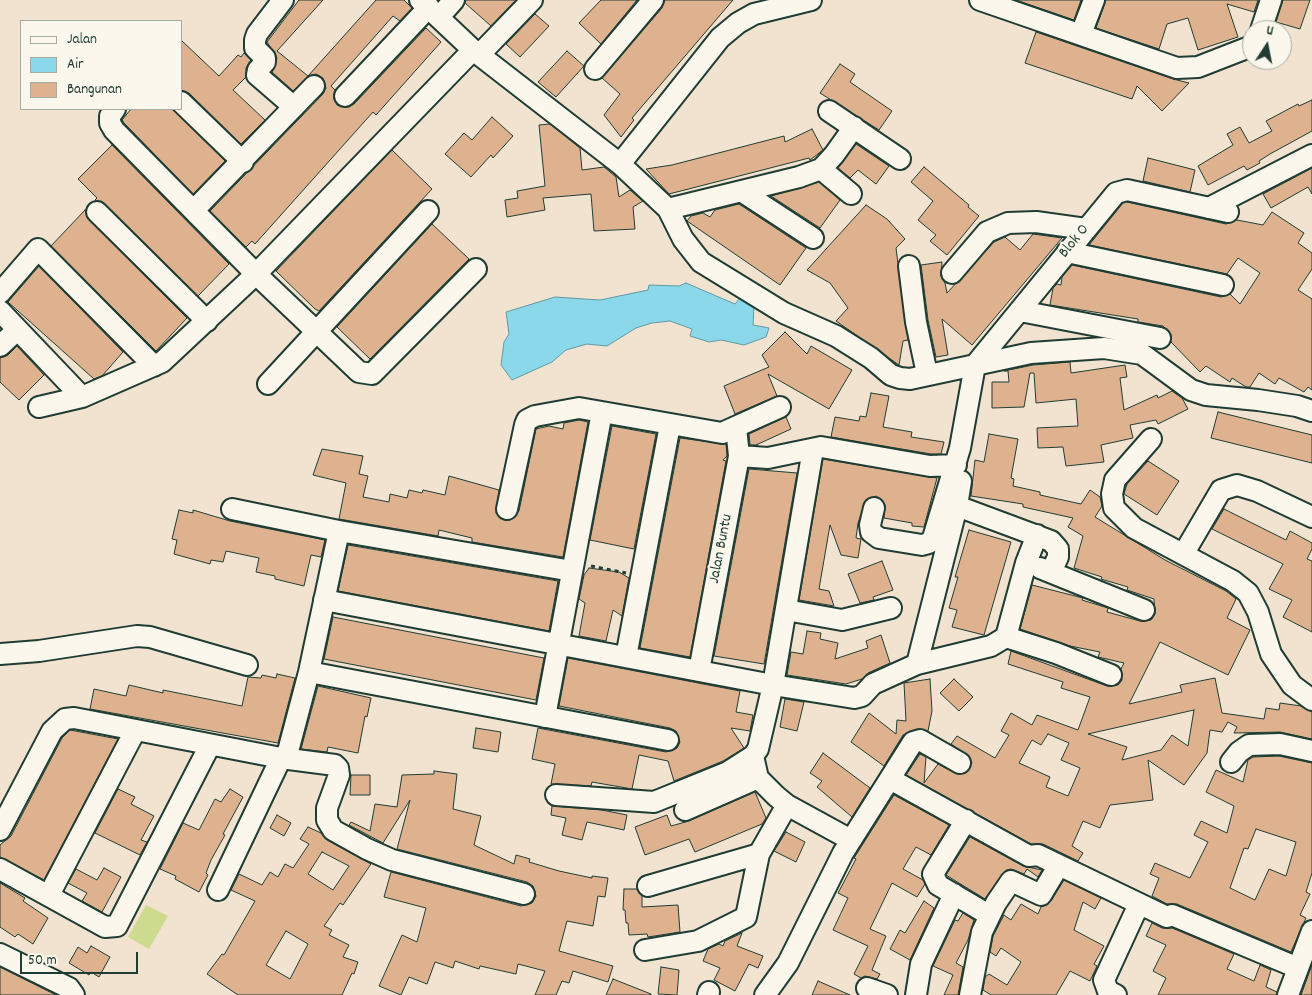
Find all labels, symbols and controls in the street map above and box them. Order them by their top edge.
legend [20,20,182,110]
north arrow [1242,20,1292,70]
text: U [1264,21,1275,42]
text: Jalan [67,29,97,51]
text: Air [67,54,84,76]
text: Bangunan [67,79,122,101]
street label: Blok O [1056,221,1094,263]
street label: Jalan Buntu [706,513,738,585]
scale bar [22,942,140,974]
text: 50 m [28,950,57,972]

